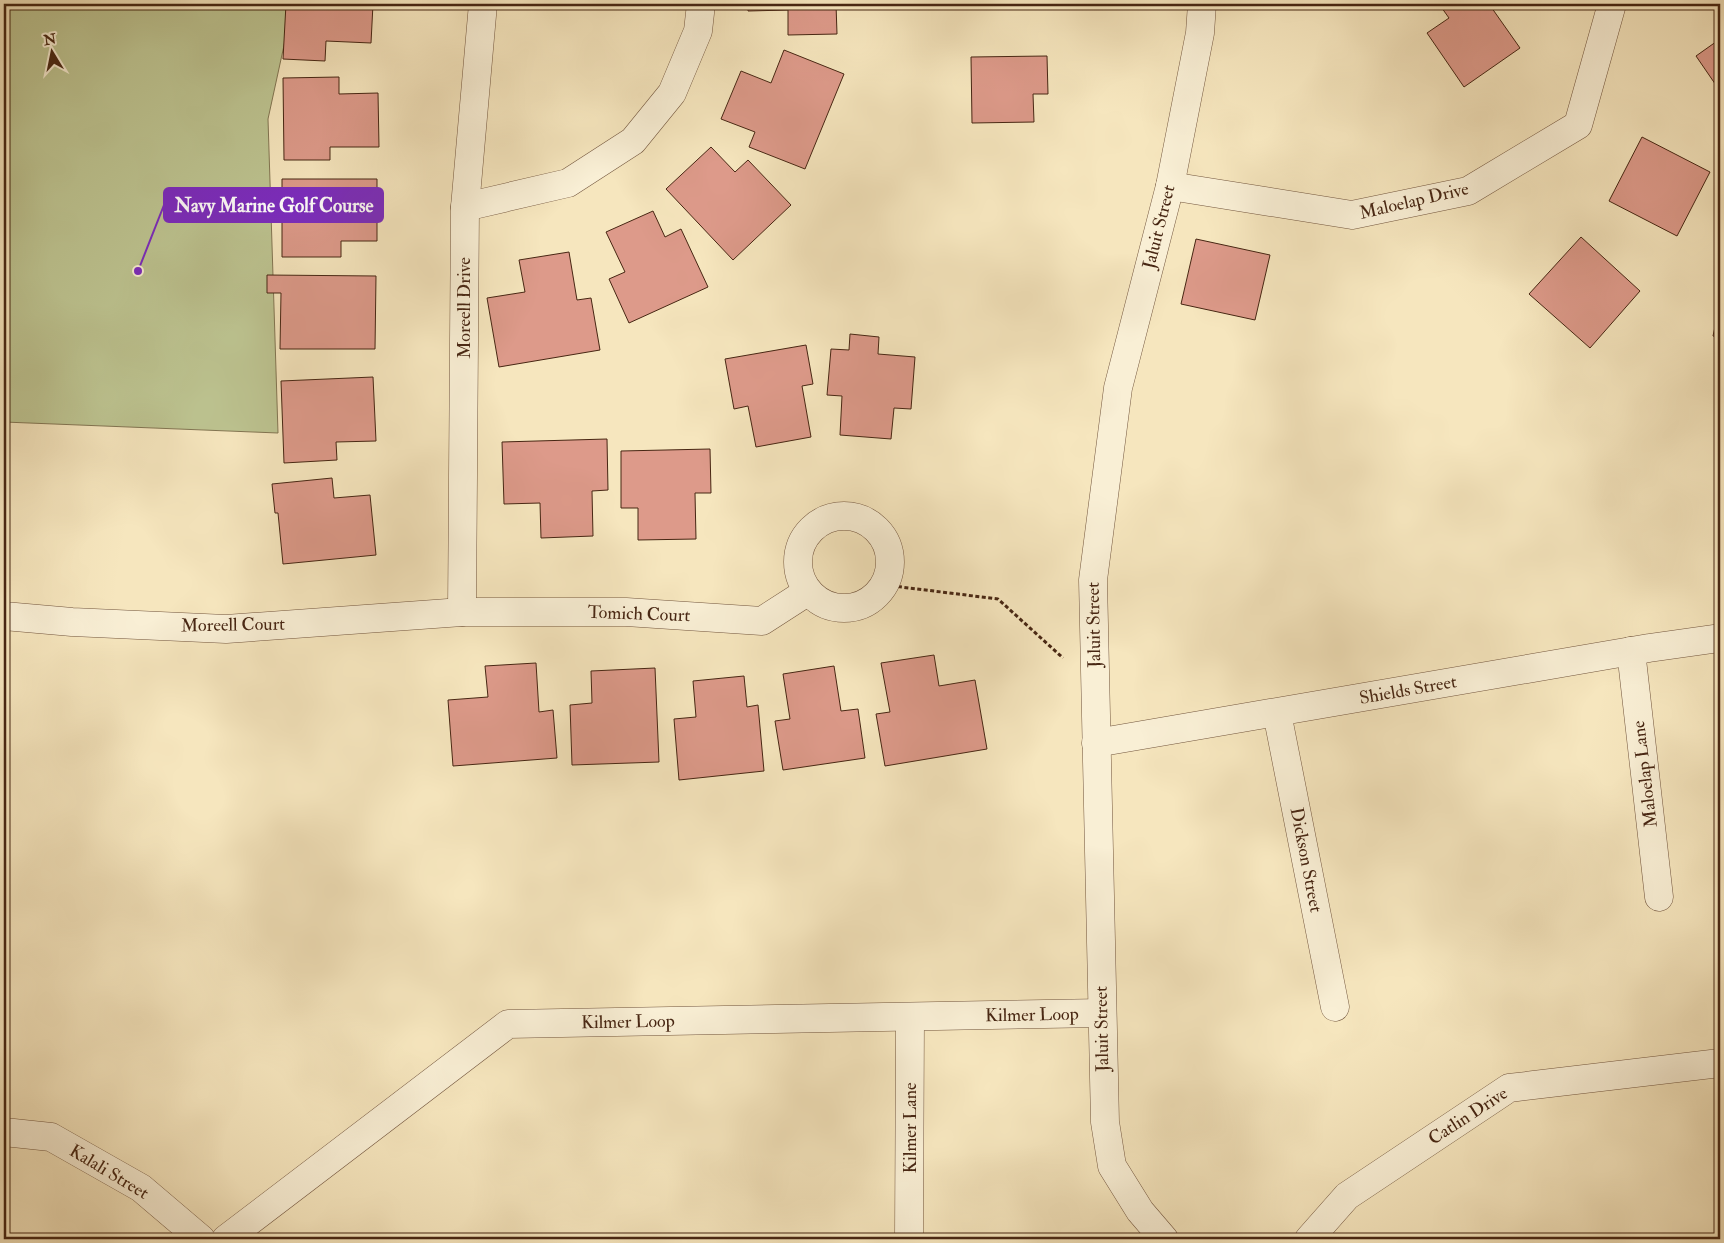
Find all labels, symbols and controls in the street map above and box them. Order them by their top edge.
north arrow [28,28,78,78]
text: N [41,30,58,49]
street label: Maloelap Drive [1357,177,1471,225]
street label: Jaluit Street [1137,182,1181,272]
callout: Navy Marine Golf Course [164,188,383,222]
text: Navy Marine Golf Course [173,194,374,219]
street label: Moreell Drive [453,257,476,359]
street label: Jaluit Street [1082,582,1106,669]
street label: Tomich Court [587,601,691,627]
street label: Moreell Court [181,613,285,637]
street label: Shields Street [1358,670,1459,710]
street label: Maloelap Lane [1627,719,1663,829]
street label: Dickson Street [1285,806,1327,915]
street label: Jaluit Street [1090,986,1114,1073]
street label: Kilmer Loop [985,1003,1079,1027]
street label: Kilmer Loop [581,1010,675,1034]
street label: Kilmer Lane [899,1082,922,1174]
street label: Catlin Drive [1424,1082,1512,1150]
street label: Kalali Street [65,1139,153,1205]

